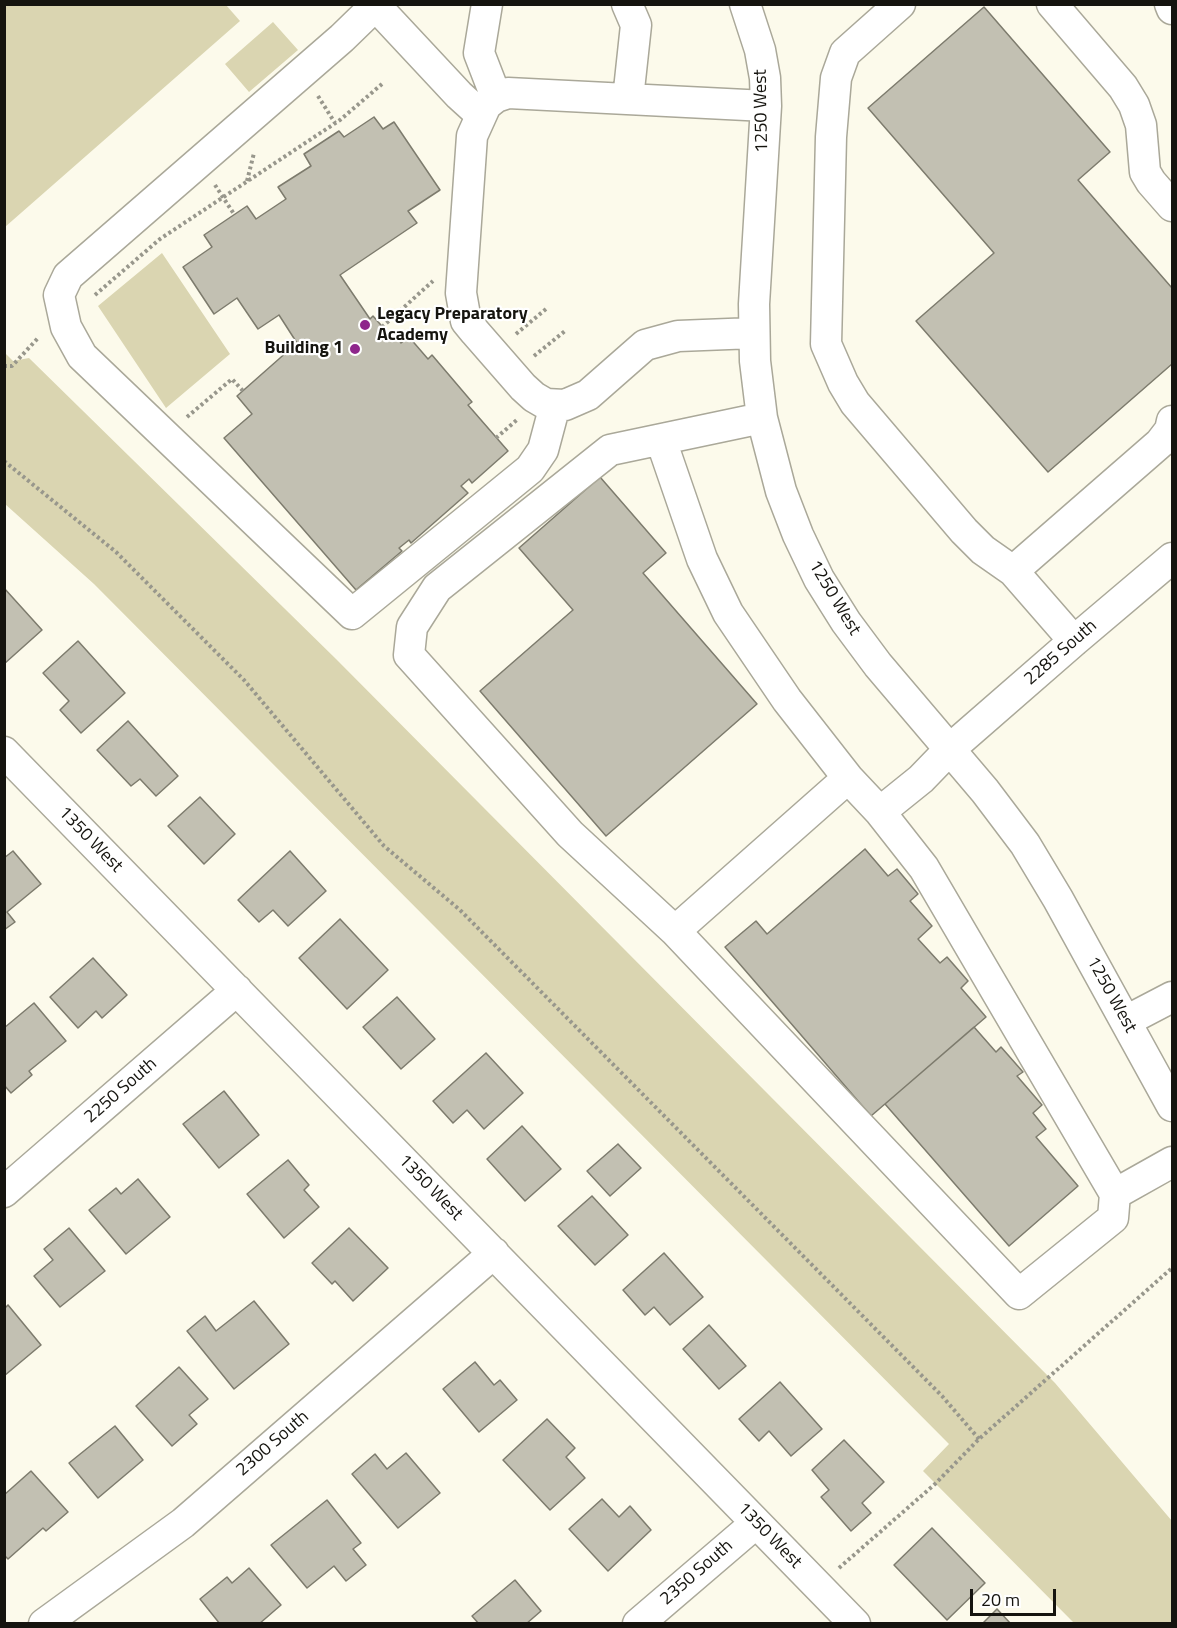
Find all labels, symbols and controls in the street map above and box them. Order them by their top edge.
street label: 1250 West [750,69,774,153]
place label: Legacy Preparatory Academy [377,304,528,346]
marker: Legacy Preparatory Academy [358,318,372,332]
place label: Building 1 [264,338,343,360]
marker: Building 1 [348,342,362,356]
street label: 1250 West [803,557,865,639]
street label: 2285 South [1020,616,1102,690]
street label: 1350 West [53,802,127,878]
street label: 1250 West [1081,953,1141,1037]
street label: 2250 South [80,1054,162,1128]
street label: 1350 West [393,1150,467,1226]
street label: 2300 South [232,1407,314,1481]
street label: 1350 West [732,1498,806,1574]
street label: 2350 South [656,1536,738,1610]
scale bar [973,1577,1058,1615]
text: 20 m [981,1586,1020,1613]

